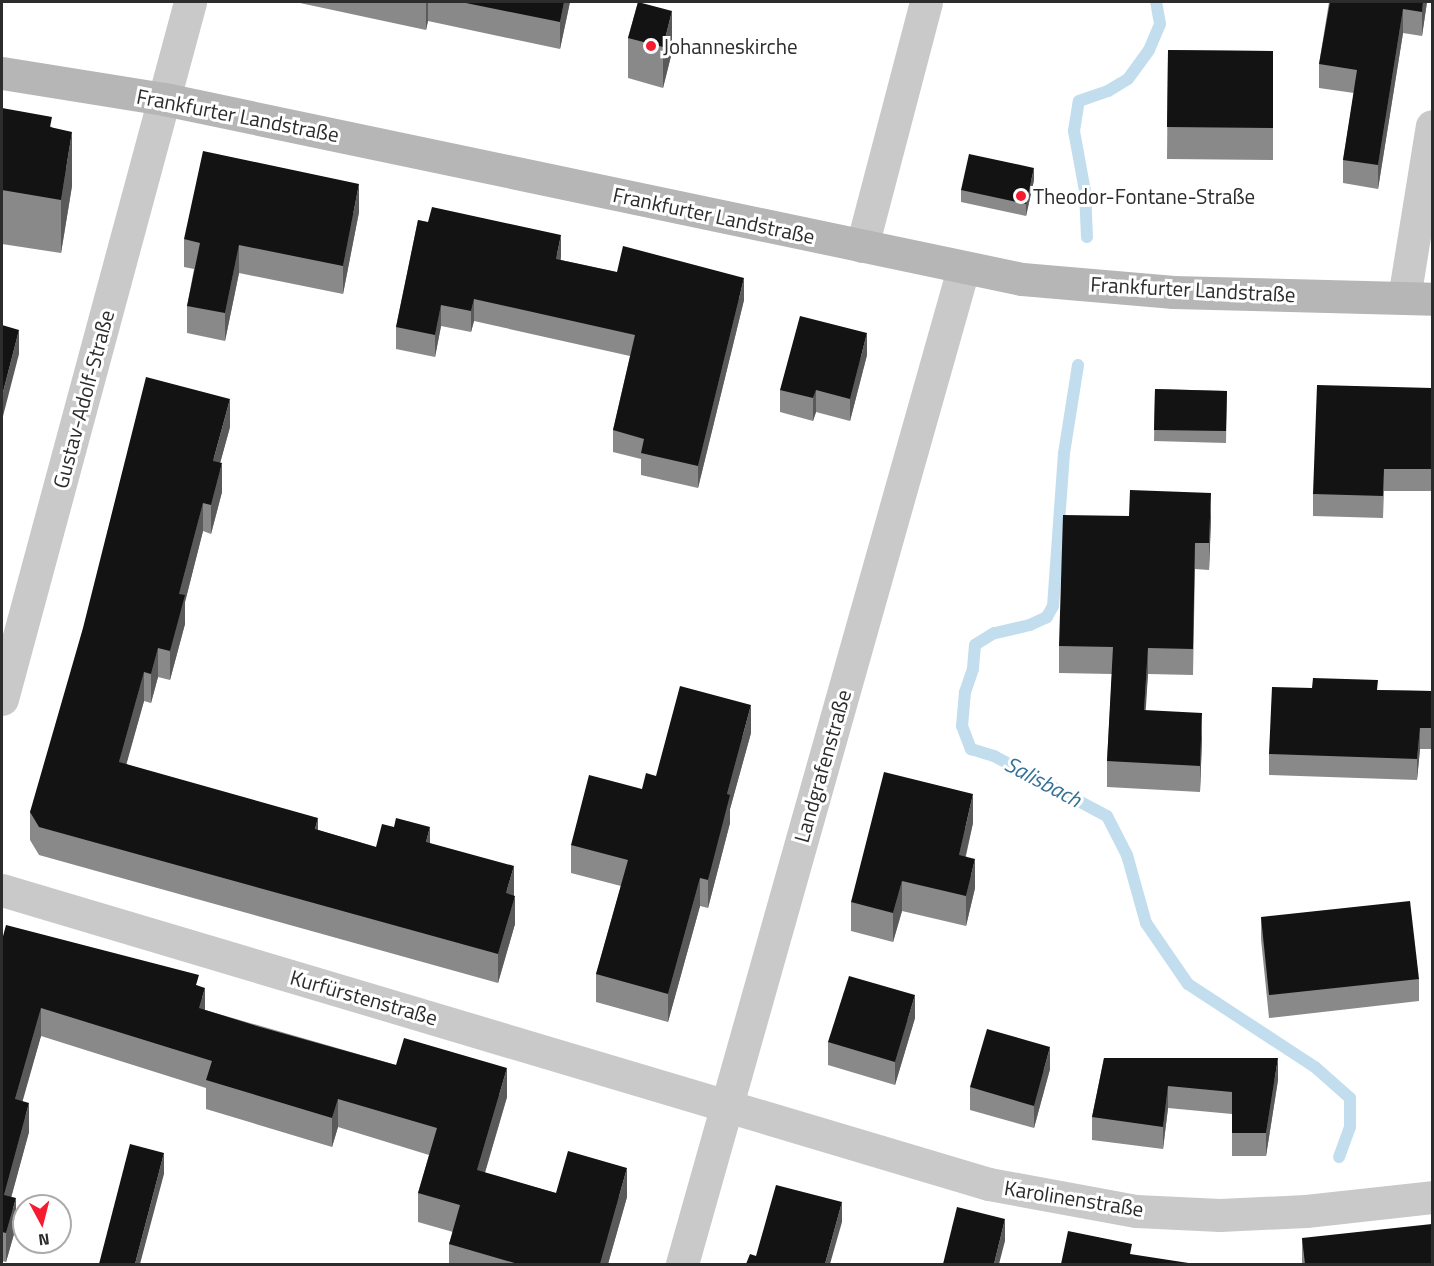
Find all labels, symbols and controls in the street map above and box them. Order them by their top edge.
place label: Johanneskirche [663,33,798,59]
marker: Johanneskirche [644,39,658,53]
street label: Frankfurter Landstraße [135,83,341,147]
street label: Frankfurter Landstraße [611,181,817,249]
place label: Theodor-Fontane-Straße [1033,183,1255,209]
marker: Theodor-Fontane-Straße [1014,189,1028,203]
street label: Frankfurter Landstraße [1090,271,1296,307]
street label: Gustav-Adolf-Straße [47,307,119,491]
street label: Landgrafenstraße [788,687,856,845]
water label: Salisbach [1000,751,1086,813]
street label: Kurfürstenstraße [287,964,441,1030]
street label: Karolinenstraße [1002,1175,1146,1221]
north arrow [12,1194,72,1254]
text: N [37,1227,51,1252]

